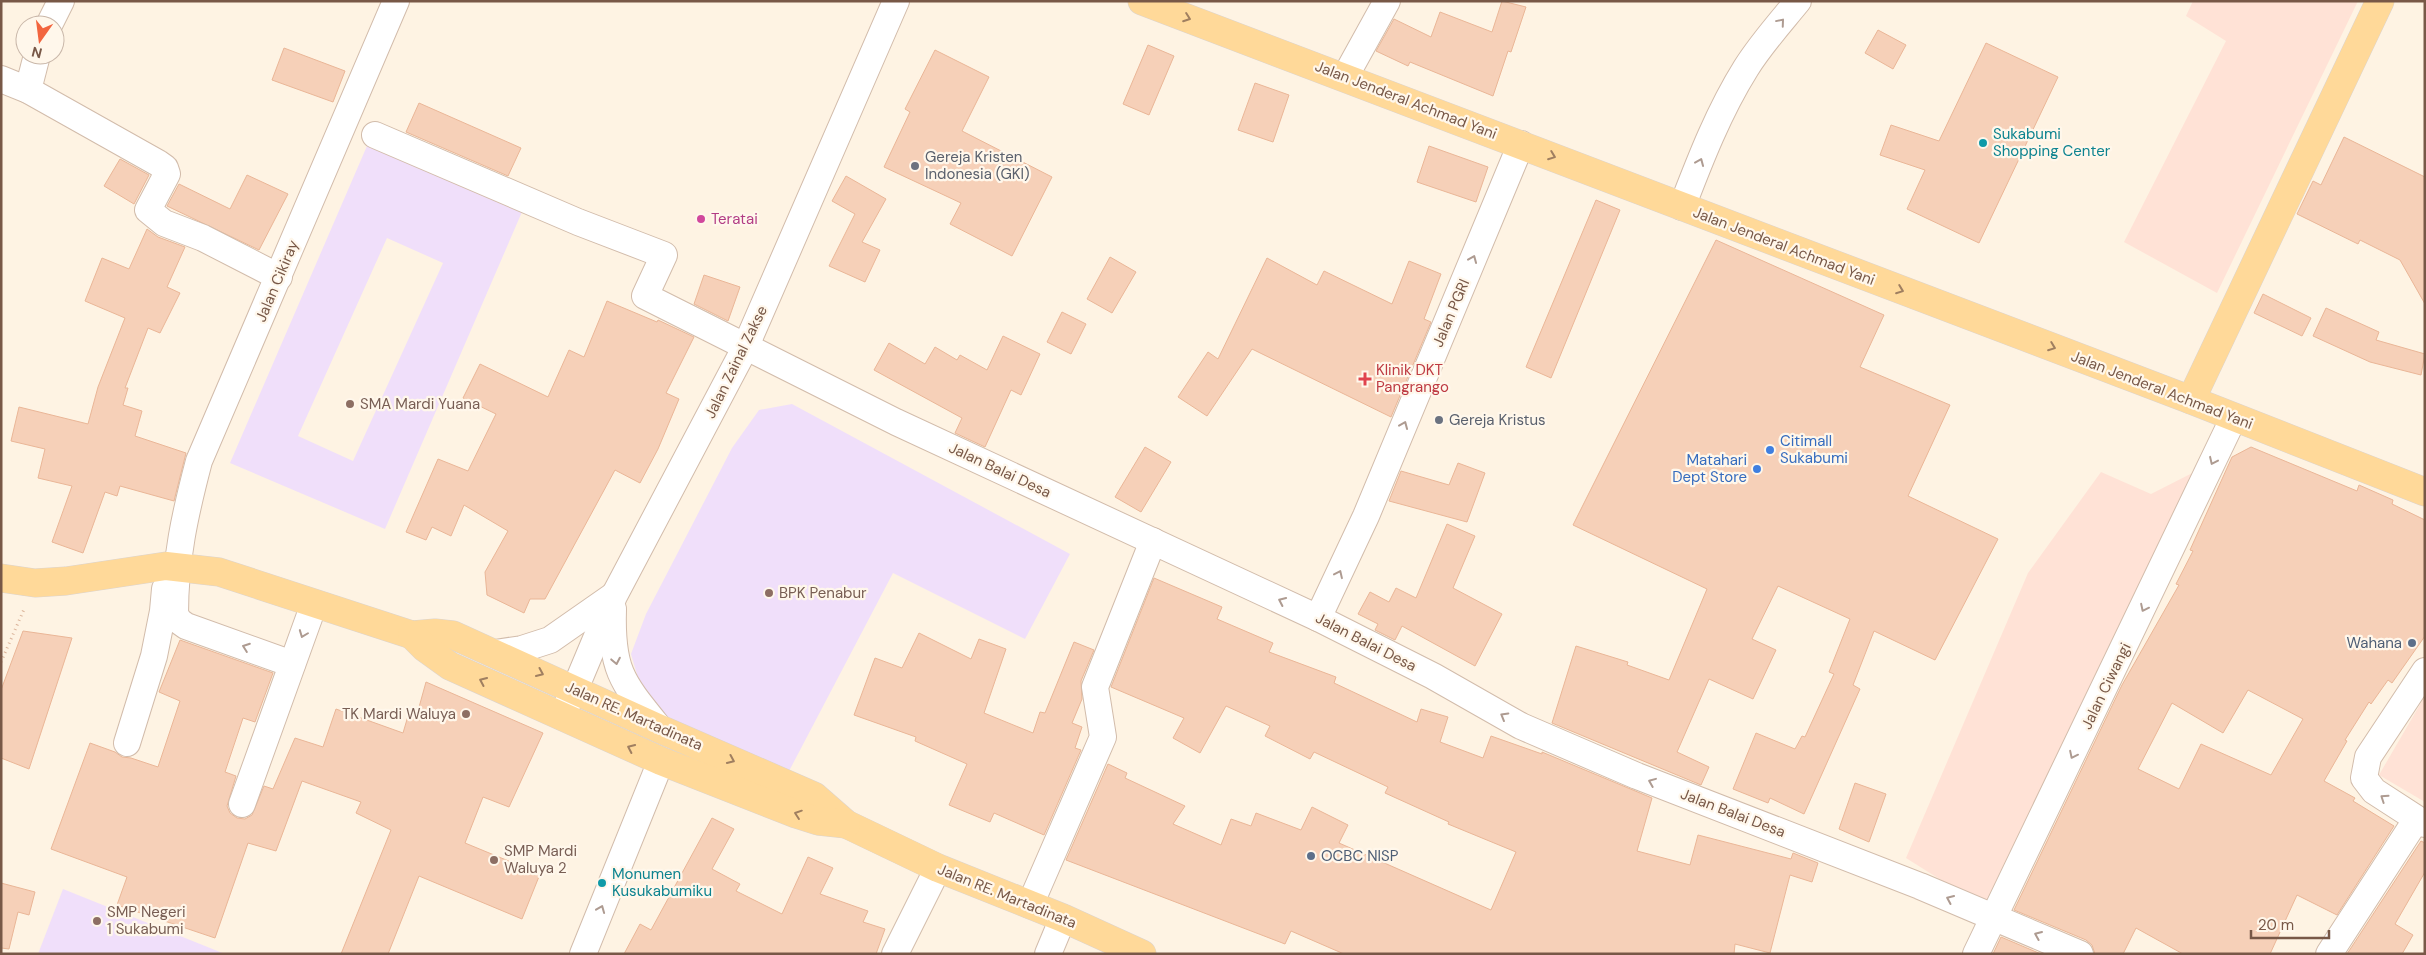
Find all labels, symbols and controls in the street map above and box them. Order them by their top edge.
one-way arrow [1183,12,1191,22]
north arrow [15,15,65,65]
one-way arrow [1775,19,1783,28]
text: N [30,43,44,63]
street label: Jalan Jenderal Achmad Yani [1312,56,1500,144]
place label: Sukabumi Shopping Center [1993,124,2111,161]
marker: Sukabumi Shopping Center [1977,137,1989,149]
place label: Gereja Kristen Indonesia (GKI) [925,147,1030,184]
one-way arrow [1547,150,1556,161]
one-way arrow [1693,158,1704,167]
marker: Gereja Kristen Indonesia (GKI) [909,160,921,172]
street label: Jalan Jenderal Achmad Yani [1690,202,1878,290]
place label: Teratai [711,209,758,229]
marker: Teratai [695,213,707,225]
street label: Jalan Cikiray [251,236,303,325]
one-way arrow [1468,255,1478,263]
street label: Jalan PGRI [1428,276,1474,350]
one-way arrow [1895,284,1904,294]
street label: Jalan Zainal Zakse [700,302,772,422]
one-way arrow [2047,341,2056,351]
street label: Jalan Jenderal Achmad Yani [2068,346,2256,434]
place label: Klinik DKT Pangrango [1376,360,1449,397]
marker: Klinik DKT Pangrango [1358,372,1372,386]
place label: SMA Mardi Yuana [360,394,480,414]
marker: SMA Mardi Yuana [344,398,356,410]
place label: Gereja Kristus [1449,410,1546,430]
marker: Gereja Kristus [1433,414,1445,426]
one-way arrow [1398,421,1408,430]
place label: Citimall Sukabumi [1780,431,1848,468]
street label: Jalan Balai Desa [946,438,1054,502]
marker: Citimall Sukabumi [1764,444,1776,456]
place label: Matahari Dept Store [1672,450,1747,487]
one-way arrow [2209,456,2219,465]
marker: Matahari Dept Store [1751,463,1763,475]
one-way arrow [1333,570,1343,579]
place label: BPK Penabur [779,583,867,603]
marker: BPK Penabur [763,587,775,599]
one-way arrow [1278,597,1287,607]
one-way arrow [2139,603,2150,612]
street label: Jalan Balai Desa [1312,608,1420,676]
one-way arrow [299,629,309,638]
place label: Wahana [2346,633,2402,653]
marker: Wahana [2406,637,2418,649]
street label: Jalan Ciwangi [2076,639,2136,733]
one-way arrow [242,643,251,653]
one-way arrow [611,657,621,666]
one-way arrow [535,667,544,678]
one-way arrow [479,676,488,687]
street label: Jalan RE. Martadinata [562,677,706,755]
place label: TK Mardi Waluya [342,704,456,724]
marker: TK Mardi Waluya [460,708,472,720]
one-way arrow [1500,713,1509,723]
one-way arrow [627,743,636,754]
one-way arrow [2070,749,2080,758]
one-way arrow [726,753,735,764]
one-way arrow [1648,778,1657,788]
street label: Jalan Balai Desa [1678,784,1788,842]
one-way arrow [2380,795,2390,804]
one-way arrow [794,810,803,820]
place label: SMP Mardi Waluya 2 [504,841,577,878]
place label: OCBC NISP [1321,846,1399,866]
marker: OCBC NISP [1305,850,1317,862]
marker: SMP Mardi Waluya 2 [488,854,500,866]
street label: Jalan RE. Martadinata [935,859,1079,933]
place label: Monumen Kusukabumiku [612,864,712,901]
marker: Monumen Kusukabumiku [596,877,608,889]
one-way arrow [1946,894,1955,905]
place label: SMP Negeri 1 Sukabumi [107,902,186,939]
one-way arrow [595,905,605,913]
scale bar [2251,908,2328,940]
marker: SMP Negeri 1 Sukabumi [91,915,103,927]
text: 20 m [2258,915,2294,935]
one-way arrow [2034,931,2043,942]

